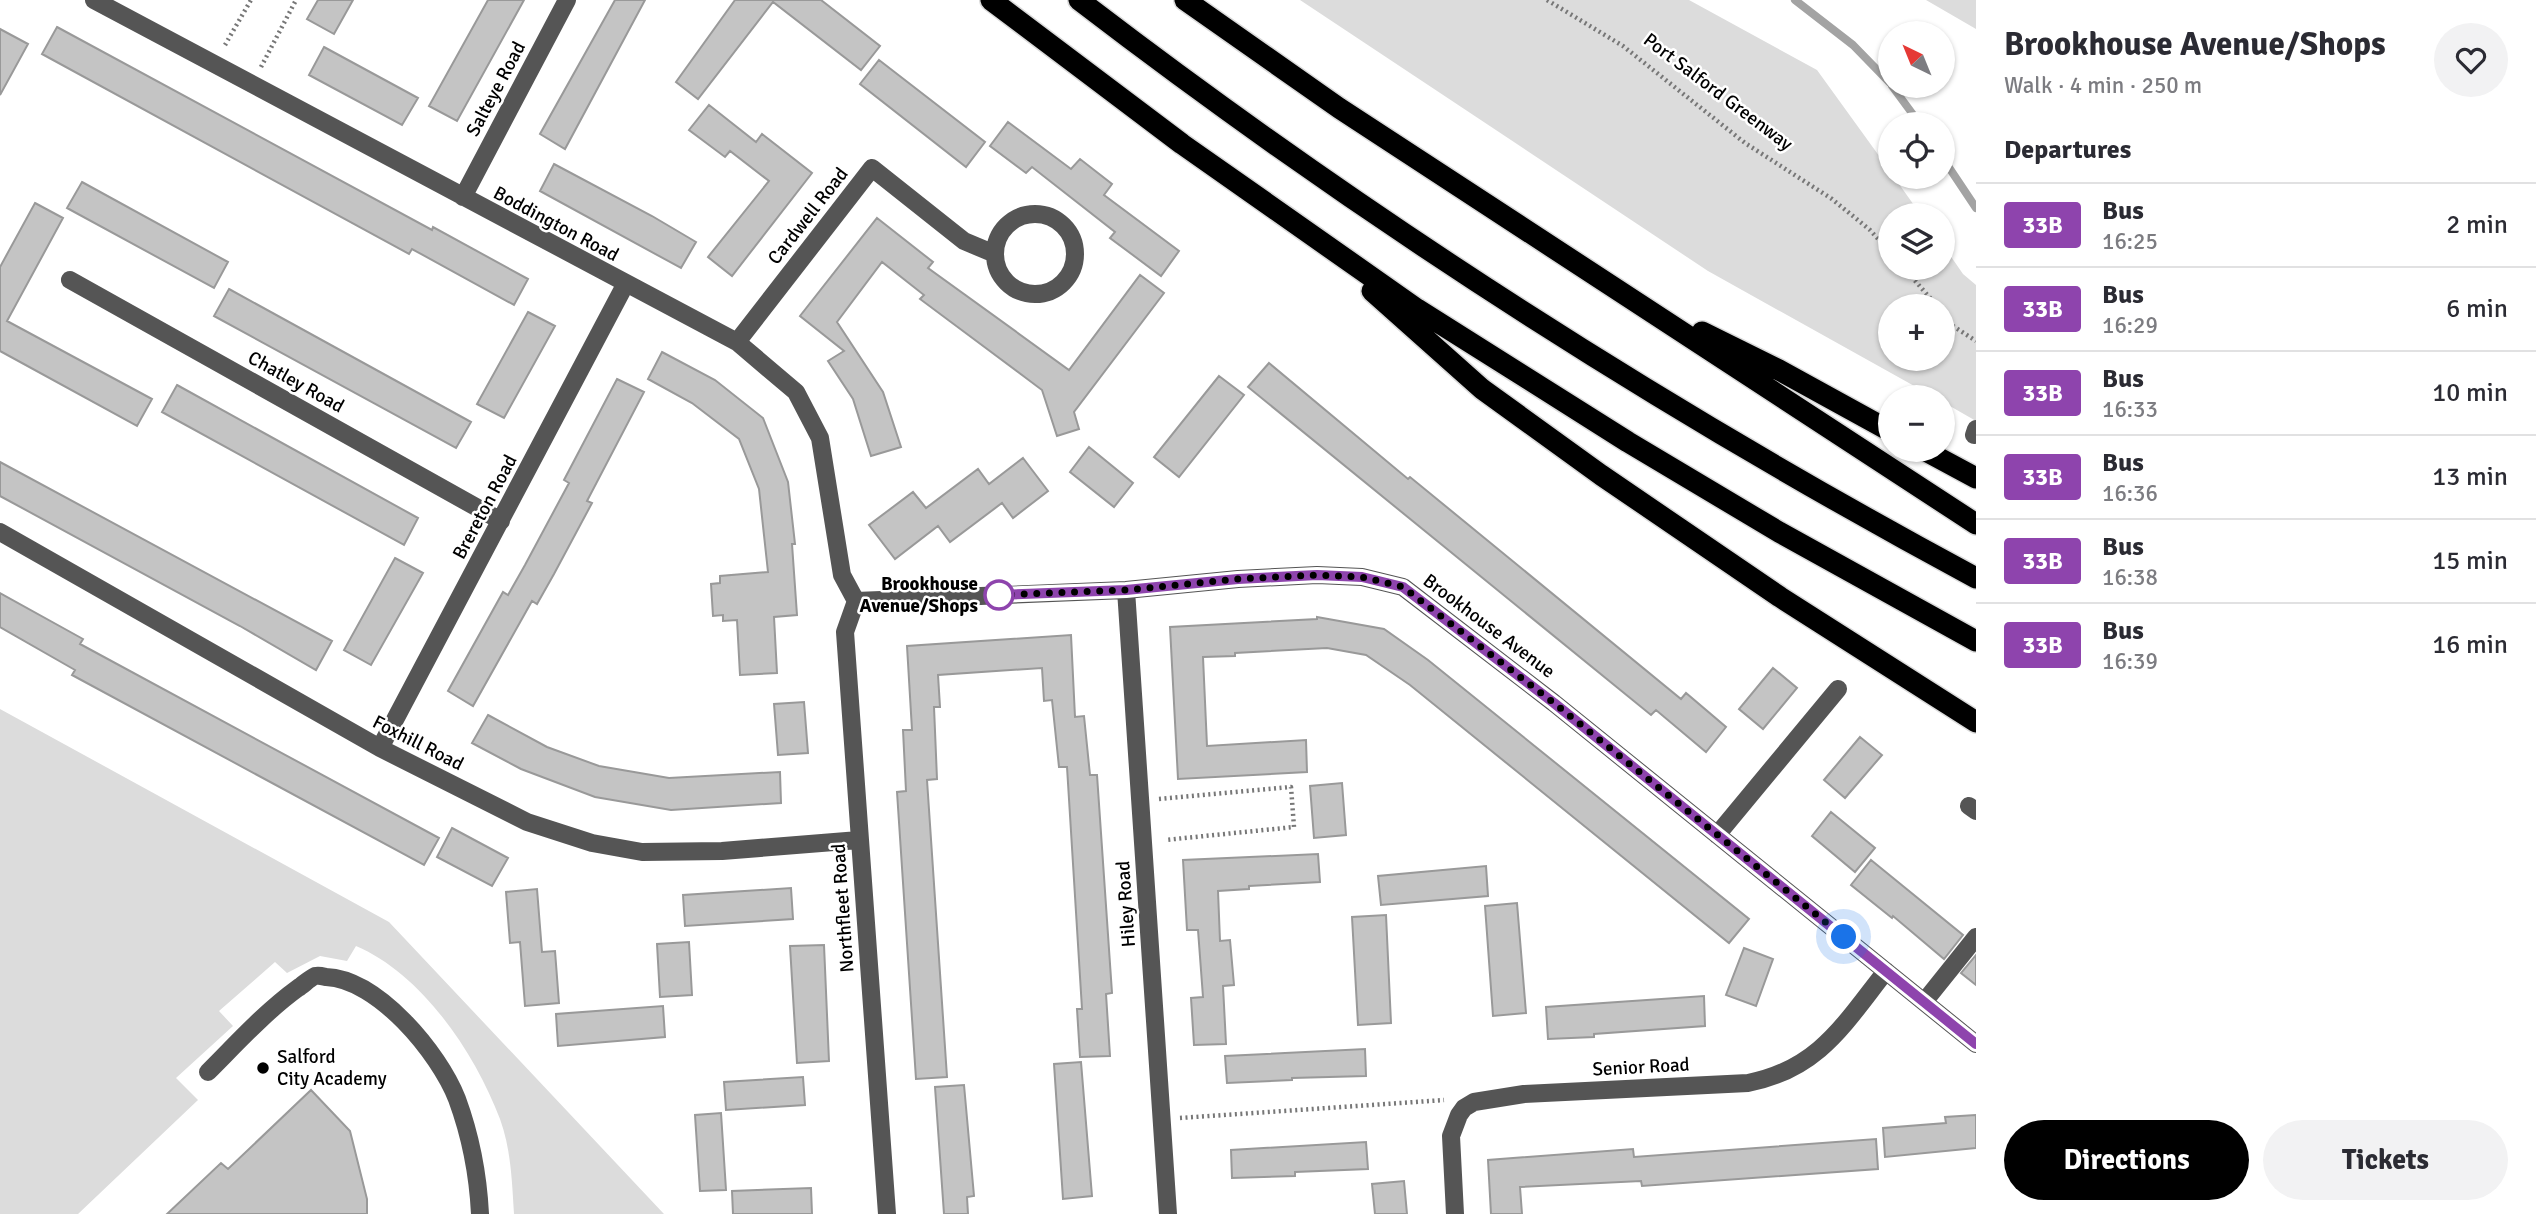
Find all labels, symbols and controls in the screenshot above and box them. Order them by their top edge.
north arrow [1878,21,1955,98]
map controls [1878,21,1955,462]
button: heart [2434,23,2508,97]
text: Brookhouse Avenue/Shops [2004,24,2386,65]
street label: Port Salford Greenway [1639,28,1798,156]
street label: Salteye Road [461,37,531,141]
text: Walk · 4 min · 250 m [2004,71,2202,100]
button: locate [1878,112,1955,189]
text: Departures [2004,134,2131,166]
street label: Cardwell Road [763,163,853,269]
street label: Boddington Road [489,181,623,267]
text: Bus [2102,195,2144,227]
button: layers [1878,203,1955,280]
text: 2 min [2446,209,2508,241]
text: 33B [2022,210,2063,240]
text: 16:25 [2102,227,2158,256]
text: Bus [2102,279,2144,311]
text: 6 min [2446,293,2508,325]
button: + [1878,294,1955,371]
text: 33B [2022,294,2063,324]
text: 16:29 [2102,311,2158,340]
street label: Chatley Road [244,346,348,418]
text: Bus [2102,363,2144,395]
text: 10 min [2432,377,2508,409]
text: 33B [2022,378,2063,408]
button: − [1878,385,1955,462]
text: 16:33 [2102,395,2158,424]
text: Bus [2102,447,2144,479]
street label: Brereton Road [447,451,523,563]
text: 13 min [2432,461,2508,493]
text: 33B [2022,462,2063,492]
text: 16:36 [2102,479,2158,508]
text: Bus [2102,531,2144,563]
text: 15 min [2432,545,2508,577]
text: 33B [2022,546,2063,576]
text: 16:38 [2102,563,2158,592]
street label: Brookhouse Avenue [1418,569,1560,683]
place label: Brookhouse Avenue/Shops [860,572,978,618]
marker: Brookhouse Avenue/Shops [984,580,1014,610]
text: Bus [2102,615,2144,647]
text: 16 min [2432,629,2508,661]
text: 33B [2022,630,2063,660]
text: 16:39 [2102,647,2158,676]
street label: Foxhill Road [368,710,468,776]
street label: Northfleet Road [827,843,859,973]
street label: Hiley Road [1111,860,1141,948]
your location [1826,919,1861,954]
place label: Salford City Academy [277,1045,387,1091]
street label: Senior Road [1592,1052,1690,1082]
marker: Salford City Academy [255,1060,271,1076]
button: Directions [2004,1120,2249,1200]
button: Tickets [2263,1120,2508,1200]

